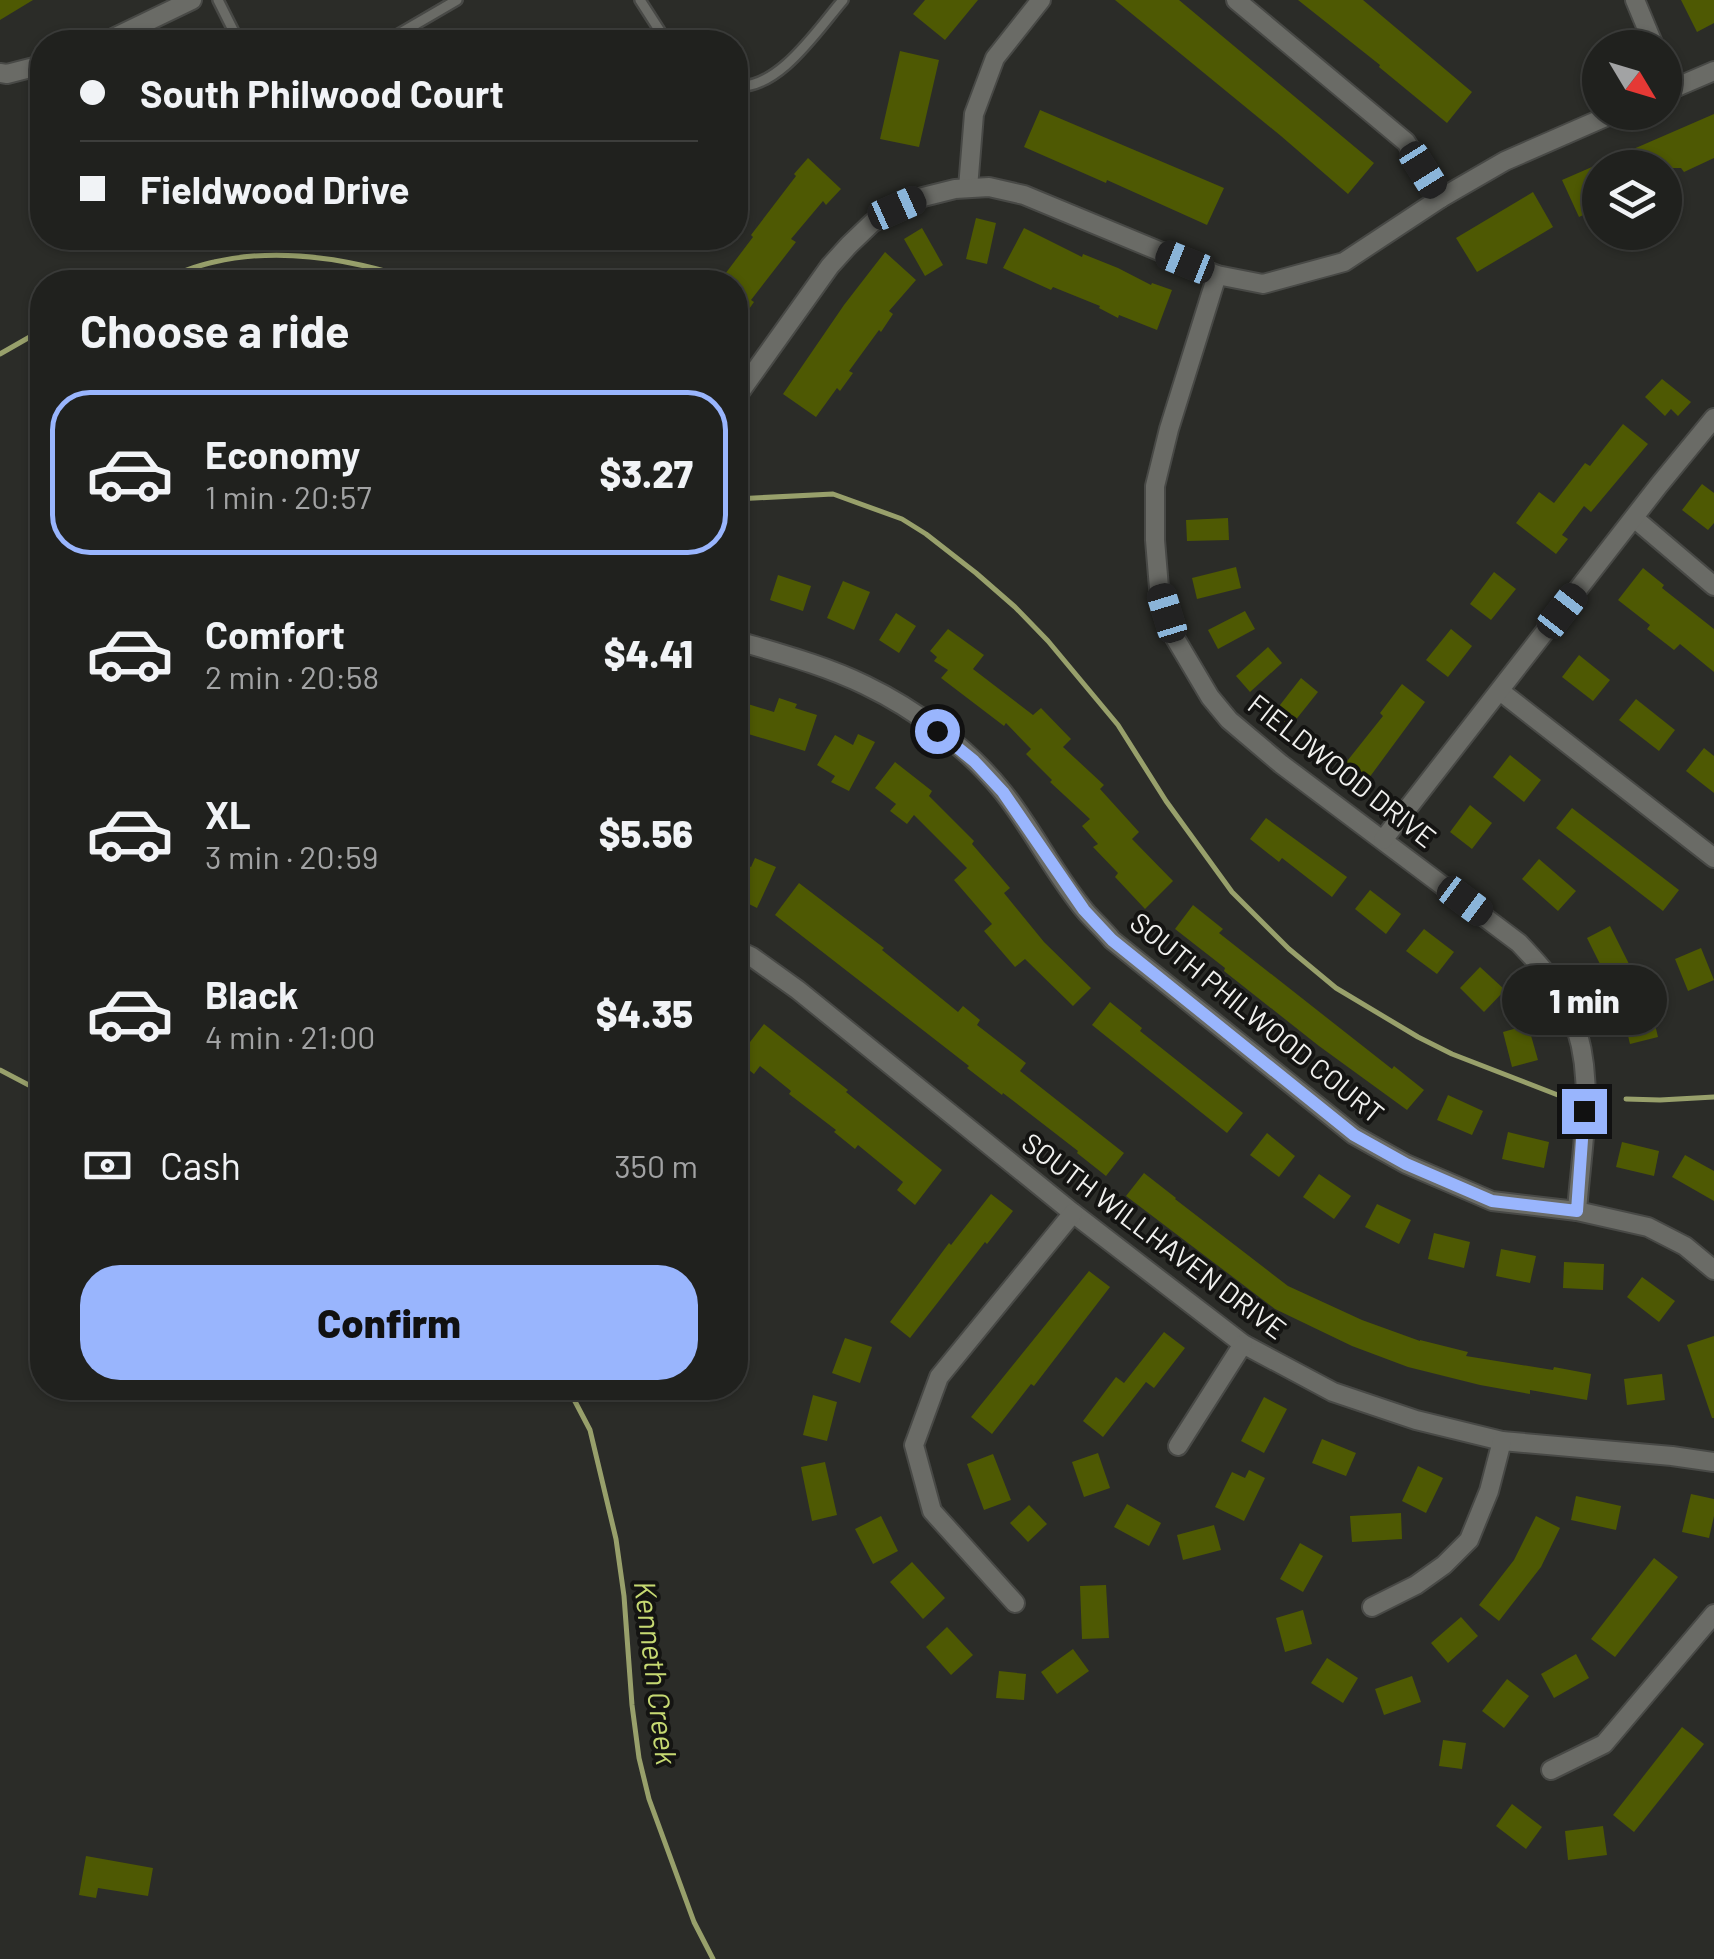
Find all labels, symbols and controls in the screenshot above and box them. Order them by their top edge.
north arrow [1582,30,1682,130]
map controls [1582,30,1682,250]
text: South Philwood Court [140,70,504,116]
car [1394,137,1452,203]
button: layers [1582,150,1682,250]
text: Fieldwood Drive [140,166,409,212]
car [863,182,931,234]
car [1152,237,1218,287]
text: Choose a ride [80,303,350,357]
icon: car [85,428,175,518]
text: Economy [205,431,360,477]
text: $3.27 [599,450,693,496]
text: 1 min · 20:57 [205,477,372,515]
car [1532,578,1592,644]
car [1144,580,1190,646]
icon: car [85,608,175,698]
text: Comfort [205,611,345,657]
text: $4.41 [604,630,693,676]
text: 2 min · 20:58 [205,657,379,695]
street label: FIELDWOOD DRIVE [1242,686,1443,854]
route start [915,709,960,754]
icon: car [85,788,175,878]
text: XL [205,791,251,837]
text: $5.56 [599,810,693,856]
text: 3 min · 20:59 [205,837,378,875]
car [1432,871,1498,931]
street label: SOUTH PHILWOOD COURT [1124,904,1391,1130]
callout: 1 min [1502,966,1666,1036]
icon: car [85,968,175,1058]
text: Black [205,971,299,1017]
text: 1 min [1549,981,1620,1019]
text: $4.35 [596,990,693,1036]
text: 4 min · 21:00 [205,1017,375,1055]
route end [1562,1089,1607,1134]
street label: SOUTH WILLHAVEN DRIVE [1016,1125,1293,1346]
icon: cash [80,1138,135,1193]
text: Cash [160,1142,241,1188]
text: 350 m [614,1146,698,1184]
button: Confirm [80,1265,698,1380]
water label: Kenneth Creek [628,1579,686,1767]

